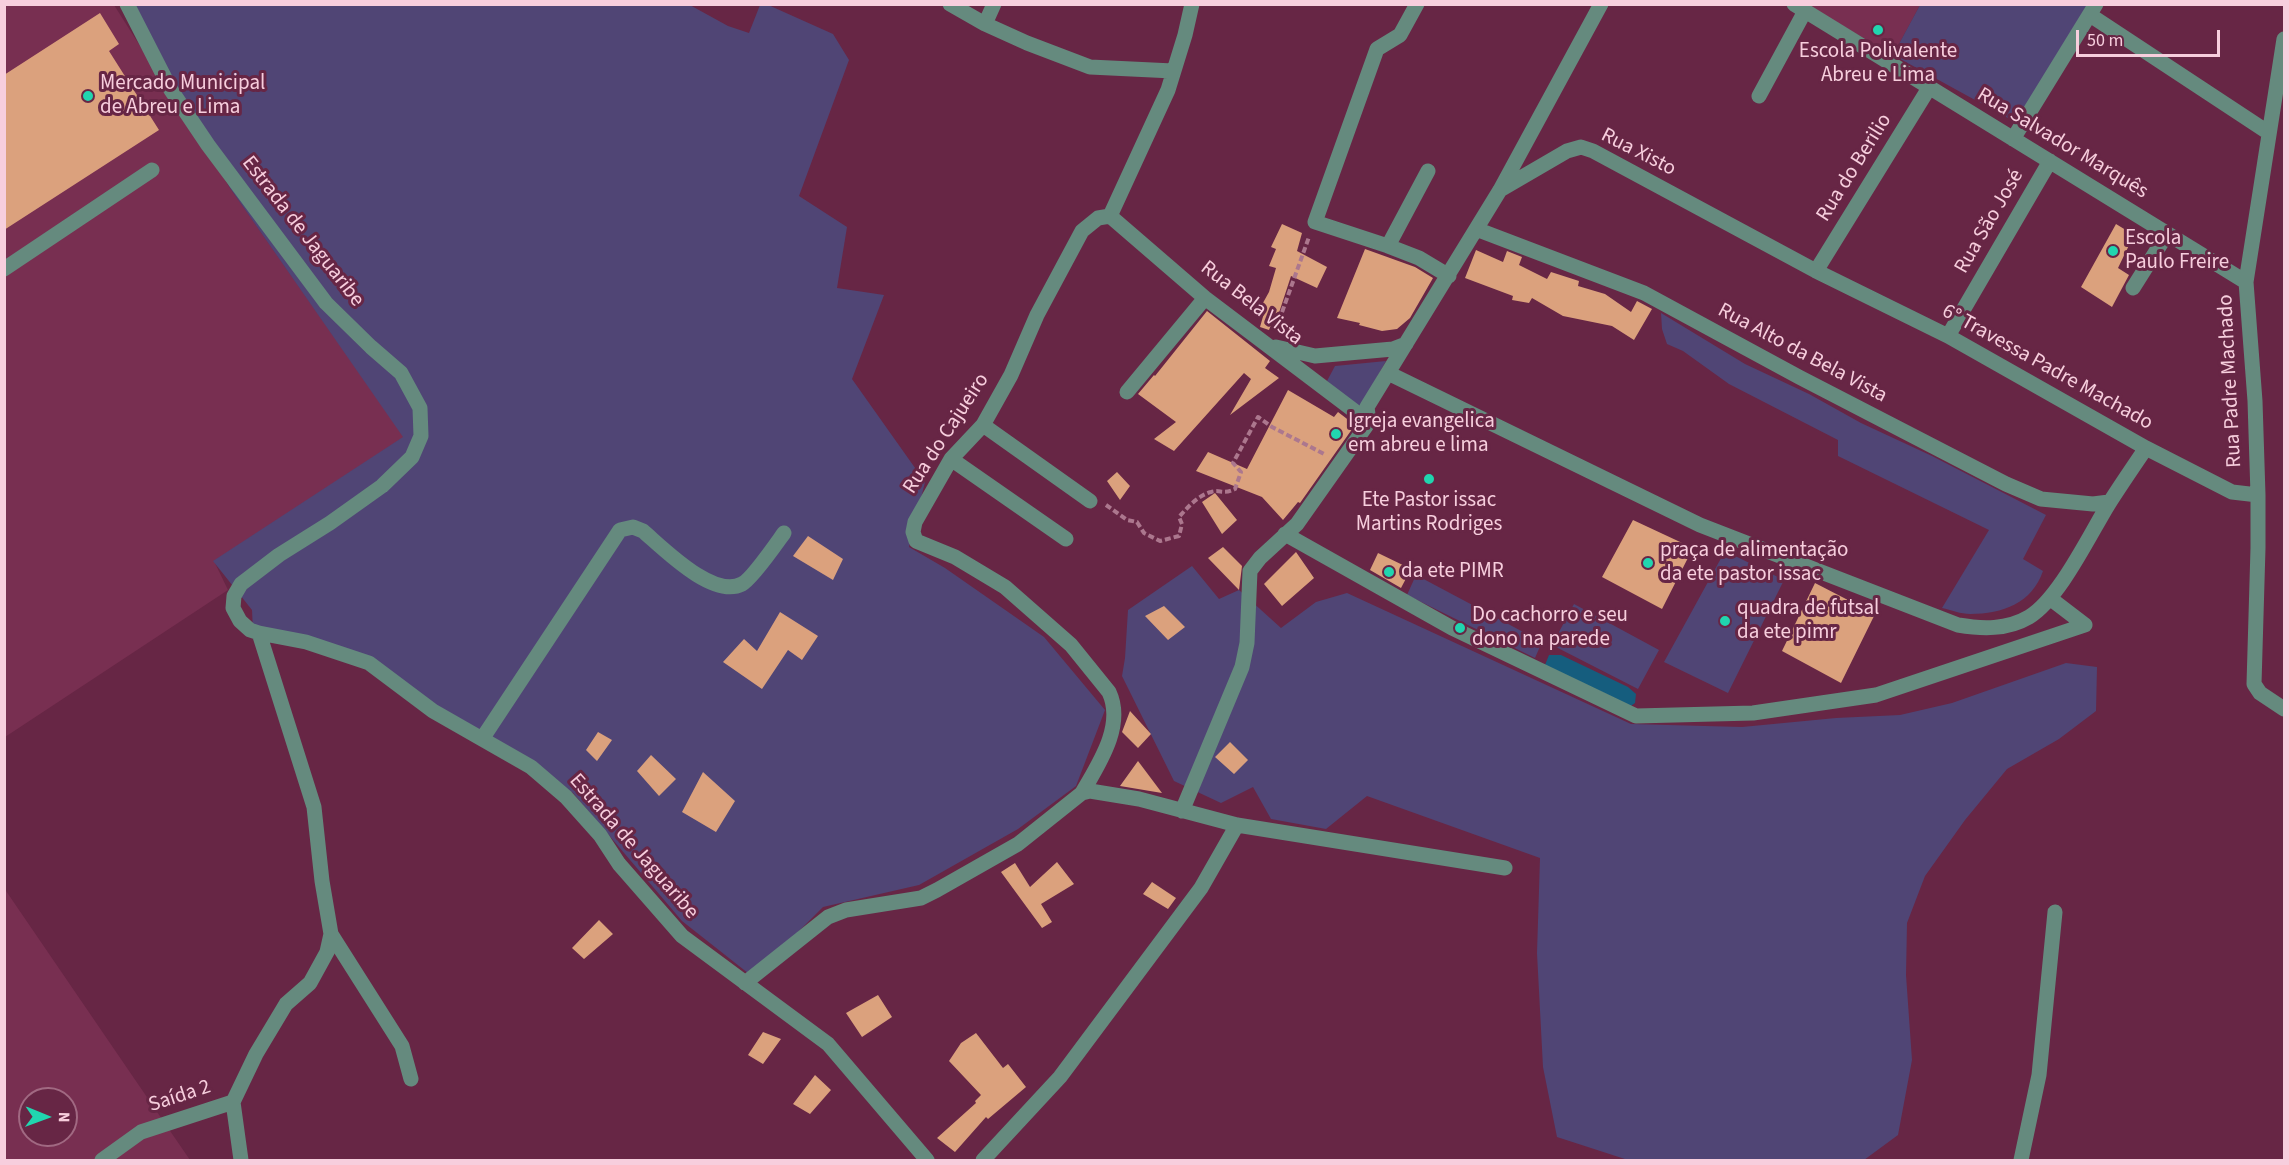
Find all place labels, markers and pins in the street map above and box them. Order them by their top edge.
marker: Escola Polivalente Abreu e Lima [1871,23,1885,37]
place label: Escola Polivalente Abreu e Lima [1799,39,1957,89]
place label: Mercado Municipal de Abreu e Lima [100,71,265,121]
marker: Mercado Municipal de Abreu e Lima [81,89,95,103]
place label: Escola Paulo Freire [2125,226,2229,276]
marker: Escola Paulo Freire [2106,244,2120,258]
place label: Igreja evangelica em abreu e lima [1348,409,1495,459]
marker: Igreja evangelica em abreu e lima [1329,427,1343,441]
marker: Ete Pastor issac Martins Rodriges [1422,472,1436,486]
place label: Ete Pastor issac Martins Rodriges [1356,488,1502,538]
place label: praça de alimentação da ete pastor issac [1660,538,1848,588]
marker: praça de alimentação da ete pastor issac [1641,556,1655,570]
place label: da ete PIMR [1401,559,1504,585]
marker: da ete PIMR [1382,565,1396,579]
place label: quadra de futsal da ete pimr [1737,596,1879,646]
place label: Do cachorro e seu dono na parede [1472,603,1628,653]
marker: quadra de futsal da ete pimr [1718,614,1732,628]
marker: Do cachorro e seu dono na parede [1453,621,1467,635]

